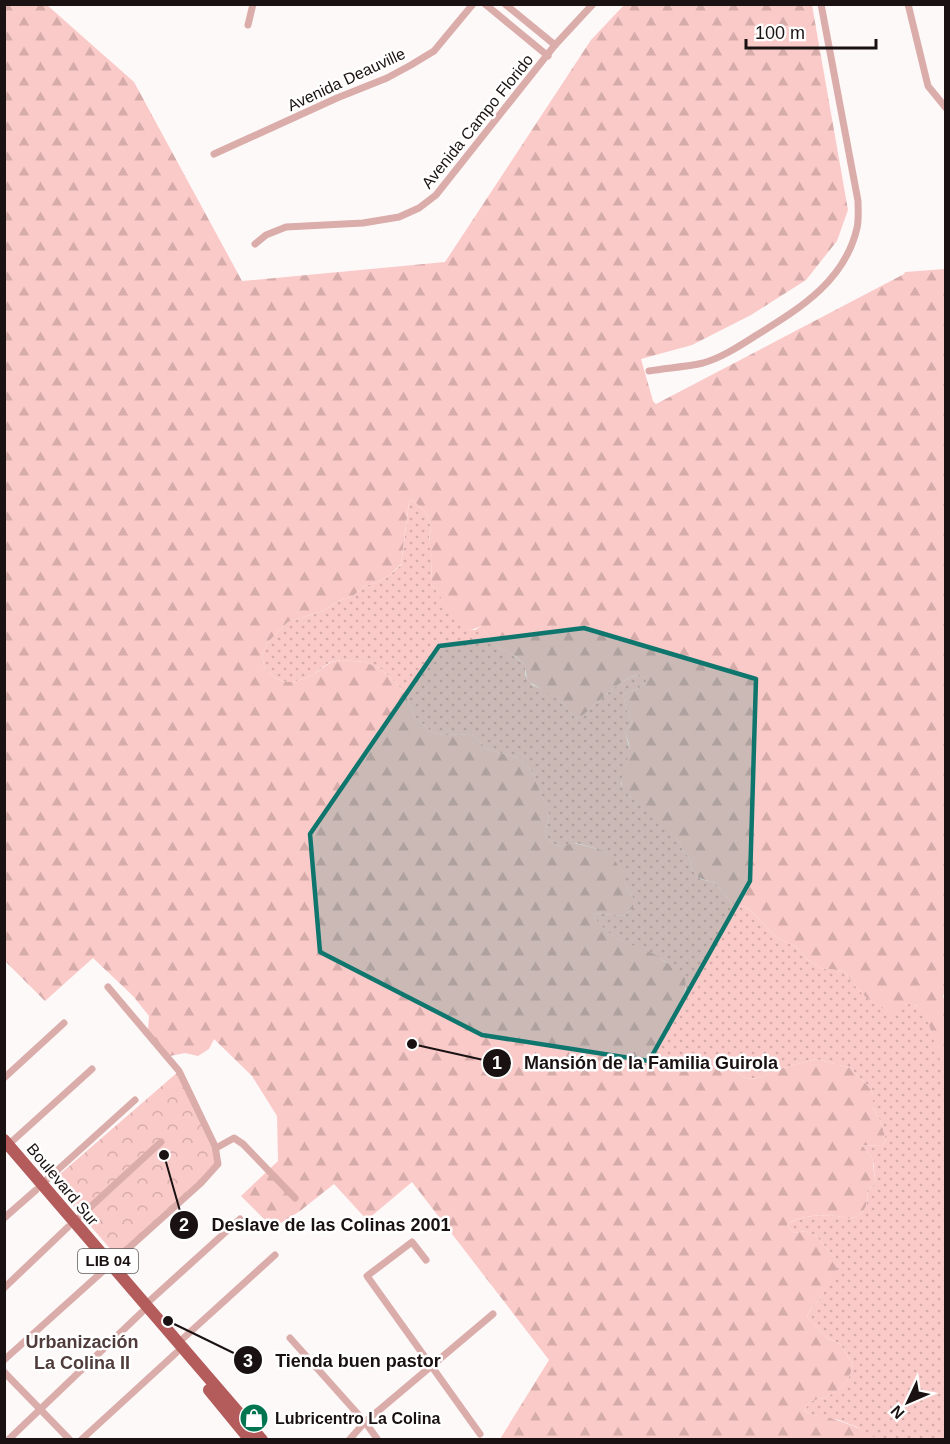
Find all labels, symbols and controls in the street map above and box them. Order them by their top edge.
scale bar [746,12,876,50]
text: 100 m [755,23,805,43]
street label: Avenida Deauville [285,45,408,114]
street label: Avenida Campo Florido [418,51,537,192]
callout: Mansión de la Familia Guirola [482,1045,790,1081]
text: 1 [492,1053,502,1073]
text: Mansión de la Familia Guirola [524,1053,779,1073]
street label: Boulevard Sur [24,1140,102,1229]
callout: Deslave de las Colinas 2001 [169,1207,463,1243]
text: 2 [179,1215,189,1235]
text: Deslave de las Colinas 2001 [211,1215,451,1235]
road number: LIB 04 [78,1249,138,1273]
district label: Urbanización La Colina II [25,1332,139,1373]
callout: Tienda buen pastor [233,1342,453,1378]
text: 3 [243,1351,253,1371]
text: Tienda buen pastor [275,1351,441,1371]
north arrow [878,1372,938,1432]
shop icon: Lubricentro La Colina [238,1402,270,1434]
text: N [887,1402,908,1422]
place label: Lubricentro La Colina [275,1410,440,1427]

